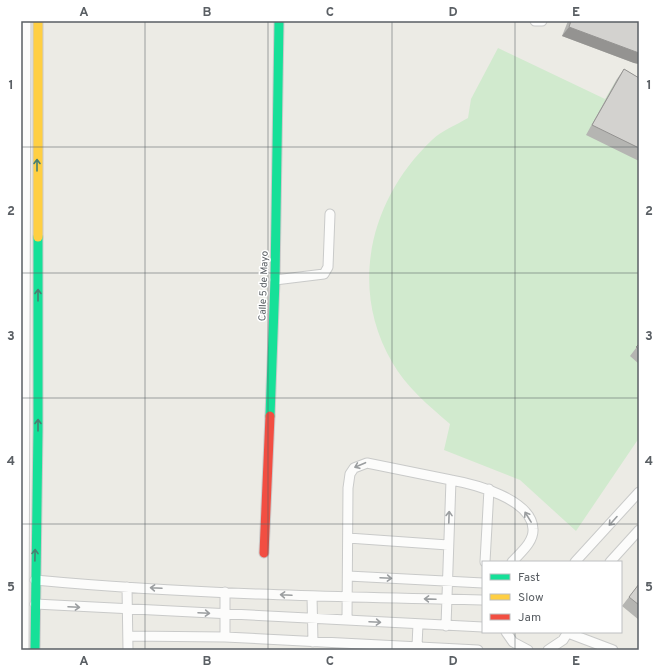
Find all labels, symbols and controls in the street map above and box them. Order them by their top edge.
text: A [79,5,89,21]
text: B [203,5,212,21]
text: C [326,5,334,21]
text: D [448,5,458,21]
text: E [572,5,580,21]
text: 1 [8,78,14,94]
text: 1 [646,78,652,94]
one-way arrow [33,159,41,172]
text: 2 [7,204,15,220]
text: 2 [645,204,653,220]
street label: Calle 5 de Mayo [256,250,272,321]
one-way arrow [34,289,42,302]
text: 3 [7,329,15,345]
text: 3 [645,329,653,345]
one-way arrow [34,419,42,432]
text: 4 [7,454,15,470]
text: 4 [645,454,653,470]
one-way arrow [354,462,366,470]
one-way arrow [445,511,453,524]
one-way arrow [523,511,531,523]
one-way arrow [608,516,617,526]
one-way arrow [32,549,39,562]
legend [482,561,622,633]
text: Fast [518,570,540,586]
one-way arrow [379,574,392,582]
text: 5 [7,580,15,596]
text: 5 [645,580,653,596]
one-way arrow [150,585,163,592]
text: Slow [518,590,544,606]
one-way arrow [280,591,293,598]
one-way arrow [424,595,437,603]
one-way arrow [67,604,80,611]
one-way arrow [197,609,210,616]
text: Jam [518,610,541,626]
one-way arrow [368,618,381,625]
text: A [79,654,89,670]
text: B [203,654,212,670]
text: C [326,654,334,670]
text: D [448,654,458,670]
text: E [572,654,580,670]

